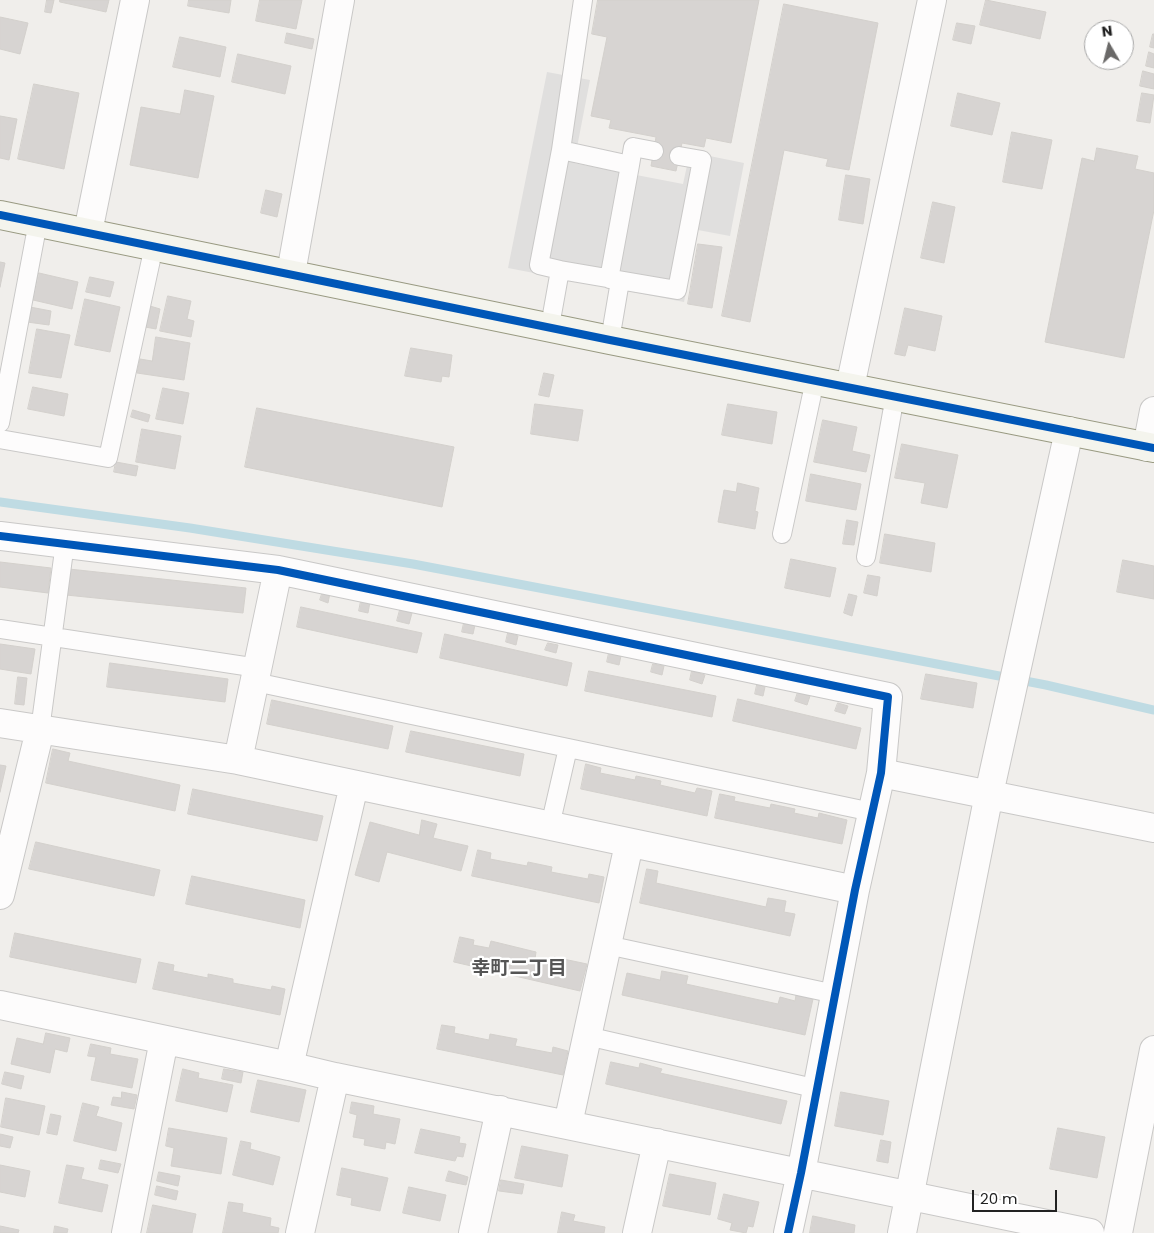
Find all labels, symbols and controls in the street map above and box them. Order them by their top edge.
north arrow [1084,20,1134,70]
text: N [1100,21,1114,42]
district label: 幸町二丁目 [472,958,566,980]
scale bar [974,1180,1059,1212]
text: 20 m [980,1188,1018,1209]

